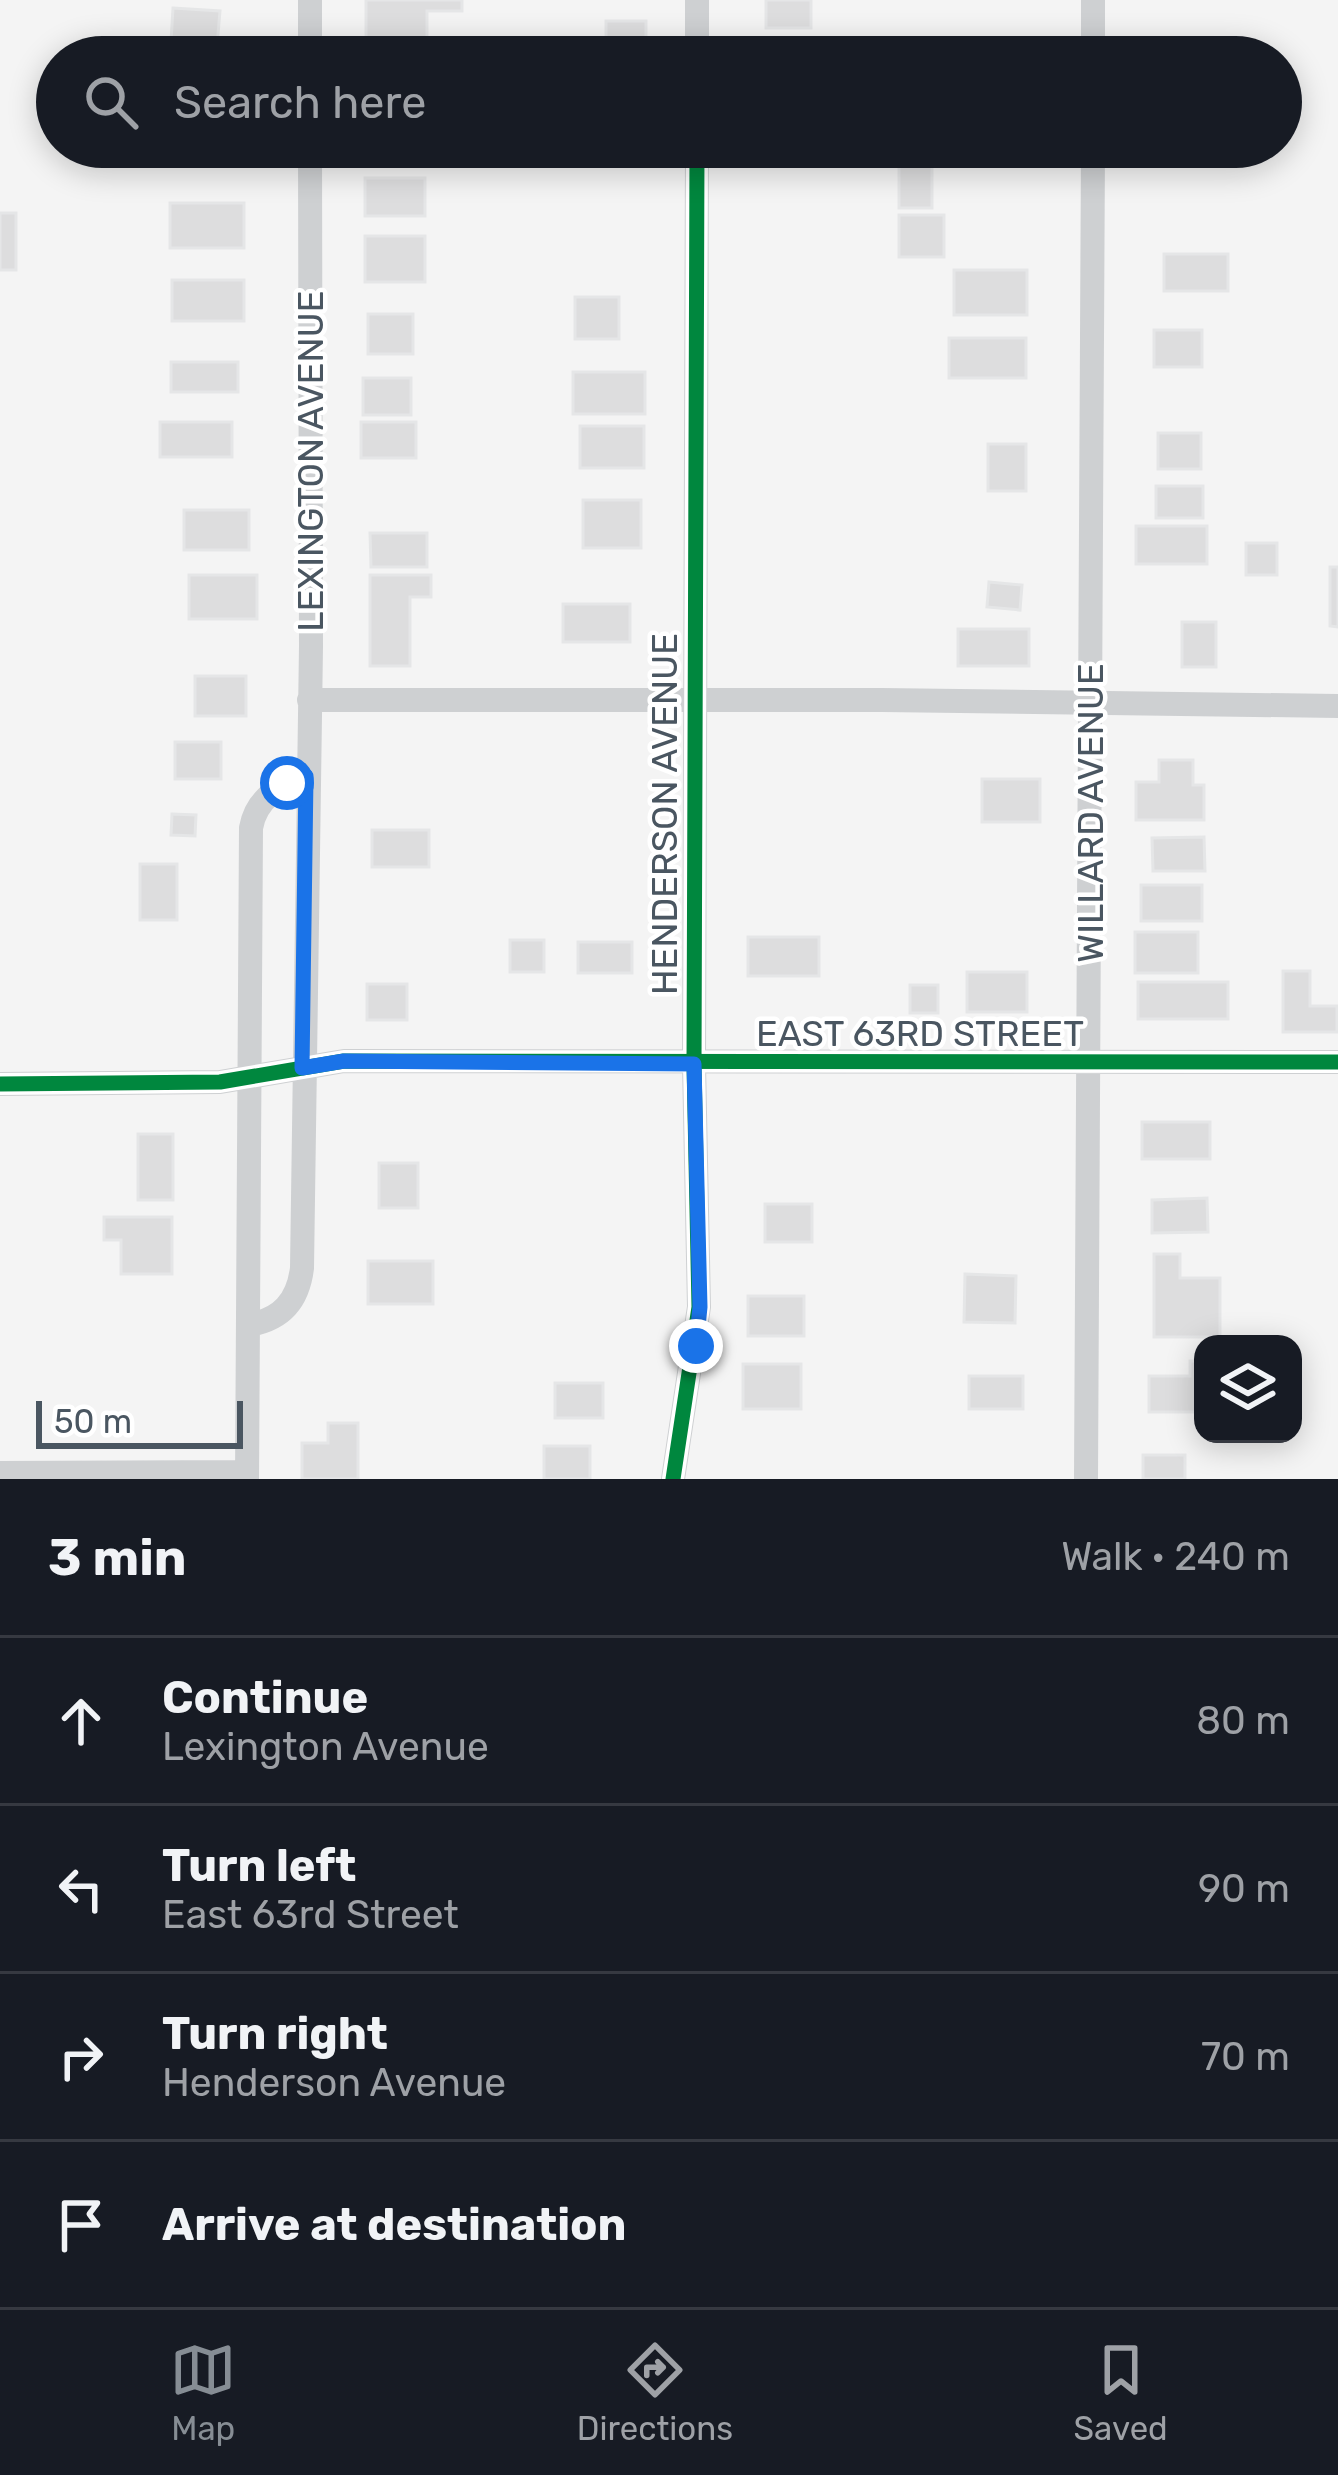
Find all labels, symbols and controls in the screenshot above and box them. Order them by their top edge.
search box [36,36,1302,168]
icon: search [78,69,144,135]
text: Search here [174,76,426,129]
street label: LEXINGTON AVENUE [289,290,332,632]
street label: HENDERSON AVENUE [643,633,686,995]
street label: WILLARD AVENUE [1069,663,1112,963]
route start [260,756,314,810]
street label: EAST 63RD STREET [756,1012,1084,1055]
route end [669,1319,723,1373]
map controls [1194,1335,1302,1443]
button: layers [1194,1335,1302,1443]
scale bar [36,1395,243,1448]
text: 50 m [54,1402,132,1441]
text: 3 min [48,1527,187,1588]
text: Walk · 240 m [1061,1534,1290,1580]
text: Continue [162,1671,368,1724]
icon: ahead [48,1688,114,1754]
text: 80 m [1196,1698,1290,1744]
text: Lexington Avenue [162,1724,489,1770]
text: Turn left [162,1839,356,1892]
icon: left [48,1856,114,1922]
text: 90 m [1198,1866,1290,1912]
text: East 63rd Street [162,1892,459,1938]
text: Turn right [162,2007,388,2060]
icon: right [48,2024,114,2090]
text: 70 m [1201,2034,1290,2080]
text: Henderson Avenue [162,2060,506,2106]
icon: arrive [48,2192,114,2258]
text: Arrive at destination [162,2198,627,2251]
tab: Map [170,2337,236,2448]
tab: Directions [577,2337,733,2448]
tab: Saved [1074,2337,1168,2448]

